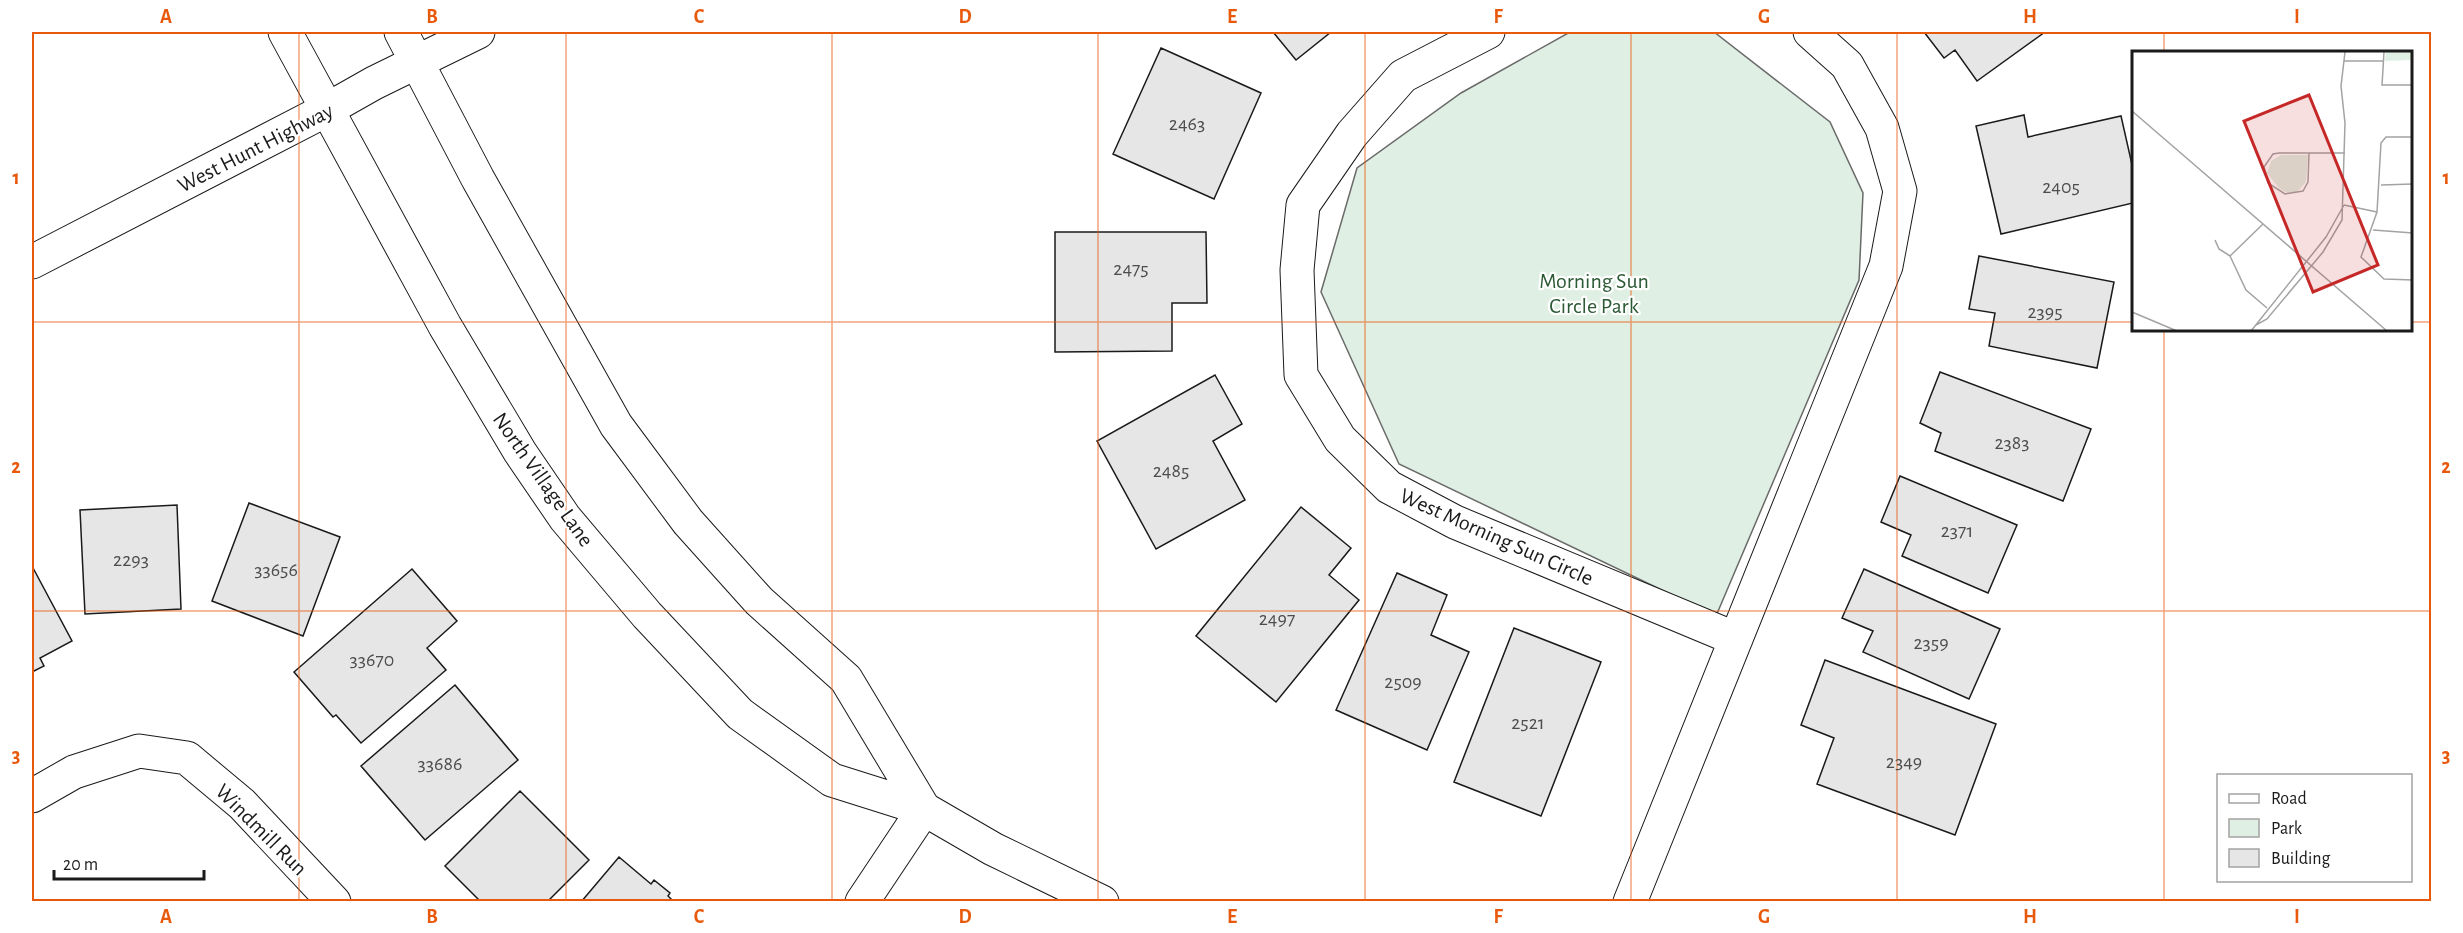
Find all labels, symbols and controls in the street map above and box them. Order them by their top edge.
text: A [160,7,172,27]
text: B [426,7,438,27]
text: C [694,7,705,27]
text: D [958,7,972,27]
text: E [1227,7,1237,27]
text: F [1493,7,1503,27]
text: G [1758,7,1770,27]
text: H [2023,7,2037,27]
text: I [2294,7,2300,27]
inset map [2132,51,2412,332]
street label: West Hunt Highway [174,99,337,197]
house number: 2463 [1169,114,1205,134]
text: 1 [12,168,20,188]
text: 1 [2442,168,2450,188]
house number: 2405 [2042,177,2080,197]
house number: 2475 [1113,259,1149,279]
park label: Morning Sun Circle Park [1539,270,1649,317]
house number: 2395 [2027,302,2063,322]
street label: North Village Lane [489,408,598,551]
house number: 2383 [1994,433,2030,453]
text: 2 [11,457,21,477]
text: 2 [2441,457,2451,477]
house number: 2485 [1153,461,1189,481]
street label: West Morning Sun Circle [1397,484,1596,589]
house number: 2371 [1941,521,1973,541]
house number: 2293 [113,550,149,570]
house number: 33656 [254,560,298,580]
house number: 2497 [1259,609,1295,629]
house number: 2359 [1913,633,1949,653]
house number: 33670 [350,650,394,670]
house number: 2509 [1384,672,1422,692]
house number: 2521 [1511,713,1545,733]
text: 3 [12,746,20,766]
text: 3 [2442,746,2450,766]
house number: 2349 [1886,752,1922,772]
house number: 33686 [418,754,462,774]
legend [2217,774,2412,882]
street label: Windmill Run [211,780,311,880]
text: Road [2271,790,2307,808]
text: Park [2271,820,2303,838]
scale bar [54,843,204,881]
text: Building [2271,850,2331,868]
text: 20 m [63,856,98,874]
text: A [160,907,172,927]
text: B [426,907,438,927]
text: C [694,907,705,927]
text: D [958,907,972,927]
text: E [1227,907,1237,927]
text: F [1493,907,1503,927]
text: G [1758,907,1770,927]
text: H [2023,907,2037,927]
text: I [2294,907,2300,927]

